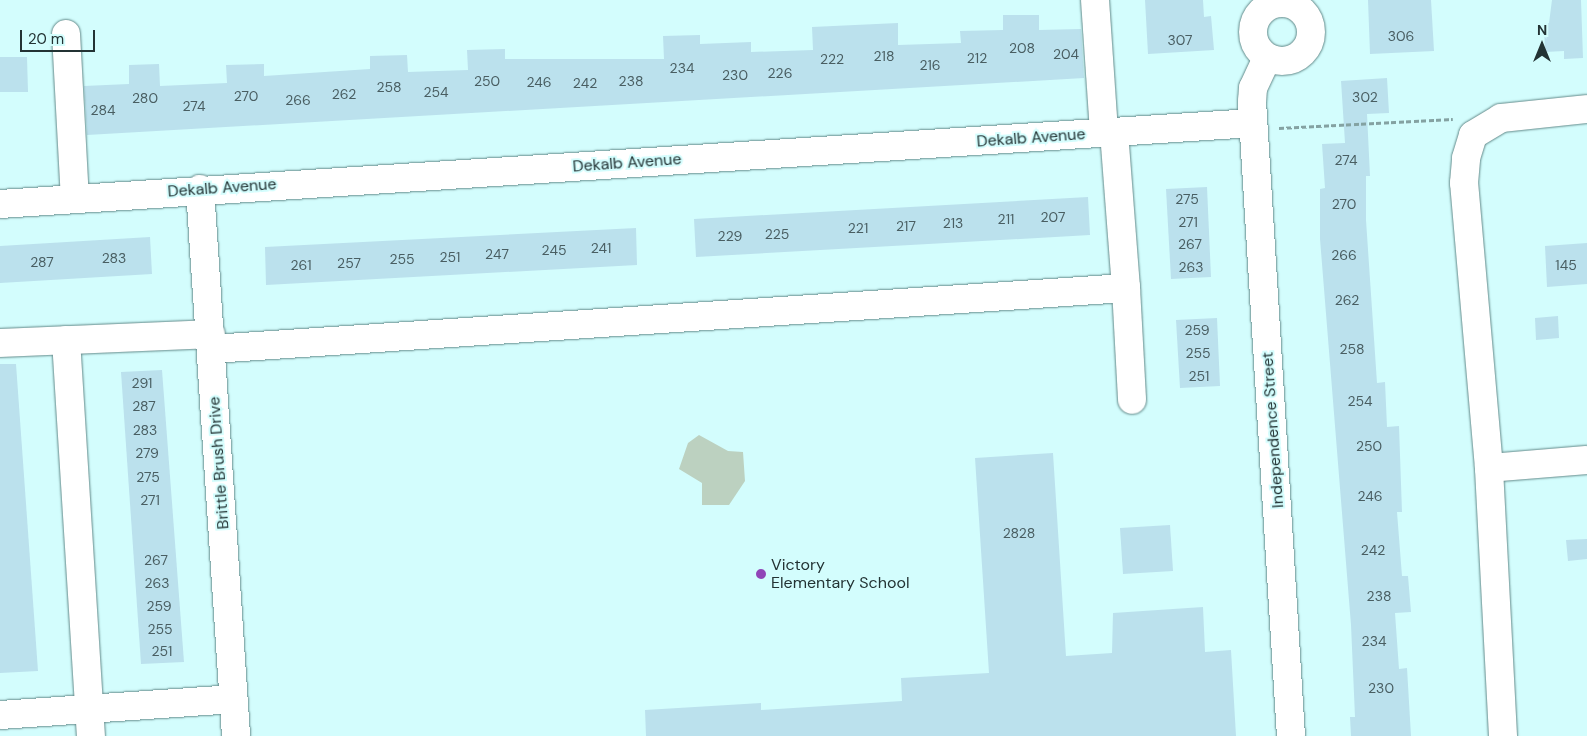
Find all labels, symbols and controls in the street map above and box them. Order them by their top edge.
scale bar [22,20,98,52]
north arrow [1517,20,1567,70]
text: N [1537,21,1547,39]
house number: 306 [1388,28,1414,44]
text: 20 m [28,29,64,49]
house number: 307 [1167,32,1193,48]
house number: 208 [1009,40,1035,56]
house number: 204 [1053,46,1079,62]
house number: 218 [874,48,894,64]
house number: 212 [967,50,987,66]
house number: 222 [820,51,844,67]
house number: 216 [919,57,941,73]
house number: 234 [670,60,694,76]
house number: 226 [768,65,792,81]
house number: 230 [722,67,748,83]
house number: 250 [474,73,500,89]
house number: 238 [619,73,643,89]
house number: 246 [526,74,552,90]
house number: 242 [573,75,597,91]
house number: 258 [376,79,402,95]
house number: 254 [423,84,449,100]
house number: 262 [332,86,356,102]
house number: 270 [234,88,258,104]
house number: 302 [1352,89,1378,105]
house number: 280 [132,90,158,106]
house number: 266 [285,92,311,108]
house number: 274 [183,98,205,114]
house number: 284 [91,102,115,118]
street label: Dekalb Avenue [976,125,1086,151]
street label: Dekalb Avenue [572,150,682,176]
house number: 274 [1335,152,1357,168]
street label: Dekalb Avenue [167,175,277,201]
house number: 275 [1175,191,1199,207]
house number: 270 [1332,196,1356,212]
house number: 207 [1041,209,1065,225]
house number: 211 [998,211,1014,227]
house number: 271 [1178,214,1198,230]
house number: 213 [943,215,963,231]
house number: 217 [896,218,916,234]
house number: 221 [848,220,868,236]
house number: 225 [765,226,789,242]
house number: 229 [718,228,742,244]
house number: 267 [1178,236,1202,252]
house number: 241 [591,240,611,256]
house number: 245 [542,242,566,258]
house number: 247 [485,246,509,262]
house number: 266 [1331,247,1357,263]
house number: 251 [440,249,460,265]
house number: 283 [102,250,126,266]
house number: 255 [389,251,415,267]
house number: 287 [30,254,54,270]
house number: 257 [337,255,361,271]
house number: 261 [290,257,312,273]
house number: 145 [1555,257,1577,273]
house number: 263 [1178,259,1204,275]
house number: 262 [1335,292,1359,308]
house number: 259 [1185,322,1209,338]
house number: 258 [1339,341,1365,357]
house number: 255 [1185,345,1211,361]
street label: Independence Street [1258,351,1288,509]
house number: 251 [1189,368,1209,384]
house number: 291 [132,375,152,391]
house number: 254 [1347,393,1373,409]
street label: Brittle Brush Drive [205,396,233,530]
house number: 287 [132,398,156,414]
house number: 283 [133,422,157,438]
house number: 250 [1356,438,1382,454]
house number: 279 [135,445,159,461]
house number: 275 [136,469,160,485]
house number: 246 [1357,488,1383,504]
house number: 271 [140,492,160,508]
house number: 2828 [1003,525,1035,541]
house number: 242 [1361,542,1385,558]
house number: 267 [144,552,168,568]
place label: Victory Elementary School [771,555,909,593]
marker: Victory Elementary School [755,568,767,580]
house number: 263 [144,575,170,591]
house number: 238 [1367,588,1391,604]
house number: 259 [147,598,171,614]
house number: 255 [147,621,173,637]
house number: 234 [1362,633,1386,649]
house number: 251 [152,643,172,659]
house number: 230 [1368,680,1394,696]

